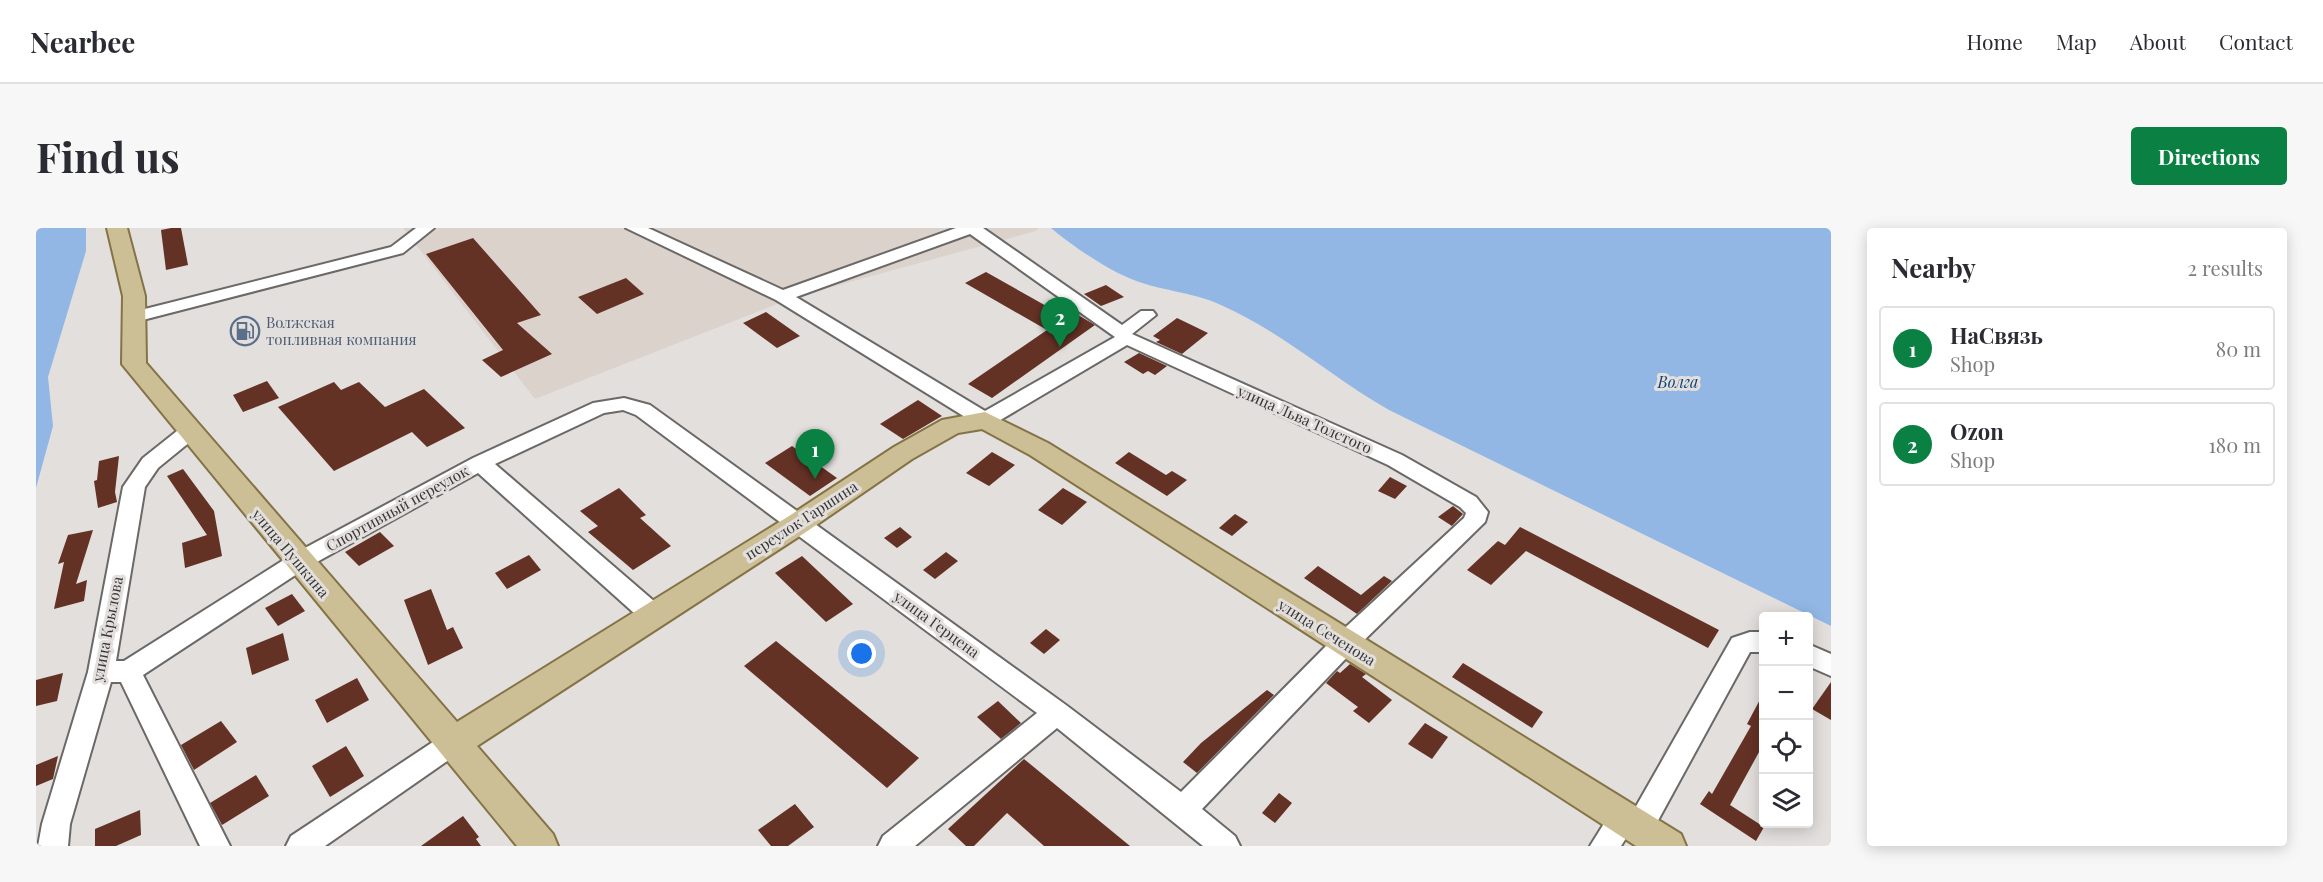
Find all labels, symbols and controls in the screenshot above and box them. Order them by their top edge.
text: Nearbee [30,23,135,60]
text: Home [1967,27,2023,55]
text: Map [2056,27,2097,55]
text: About [2130,27,2186,55]
text: Contact [2219,27,2293,55]
button: Directions [2131,127,2287,185]
text: Find us [36,128,180,184]
text: Nearby [1891,250,1976,285]
text: 2 results [2188,254,2263,281]
pin: 2 [1040,298,1080,347]
place label: Волжская топливная компания [266,312,417,349]
fuel station icon: Волжская топливная компания [229,315,261,347]
text: НаСвязь [1950,320,2043,350]
text: 1 [1909,335,1916,362]
text: 80 m [2216,335,2261,362]
text: Shop [1950,350,1995,377]
water label: Волга [1657,371,1698,392]
street label: улица Льва Толстого [1234,380,1375,458]
text: Ozon [1950,416,2004,446]
pin: 1 [796,430,834,479]
text: 2 [1907,431,1918,458]
text: 180 m [2208,431,2261,458]
text: Shop [1950,446,1995,473]
street label: Спортивный переулок [322,460,472,556]
street label: переулок Гаршина [741,476,862,564]
street label: улица Пушкина [247,504,334,602]
street label: улица Крылова [87,574,127,684]
street label: улица Герцена [889,586,984,662]
street label: улица Сеченова [1274,594,1380,670]
map controls [1759,612,1813,828]
button: + [1759,612,1813,666]
your location [847,639,876,668]
button: − [1759,666,1813,720]
button: locate [1759,720,1813,774]
button: layers [1759,774,1813,828]

